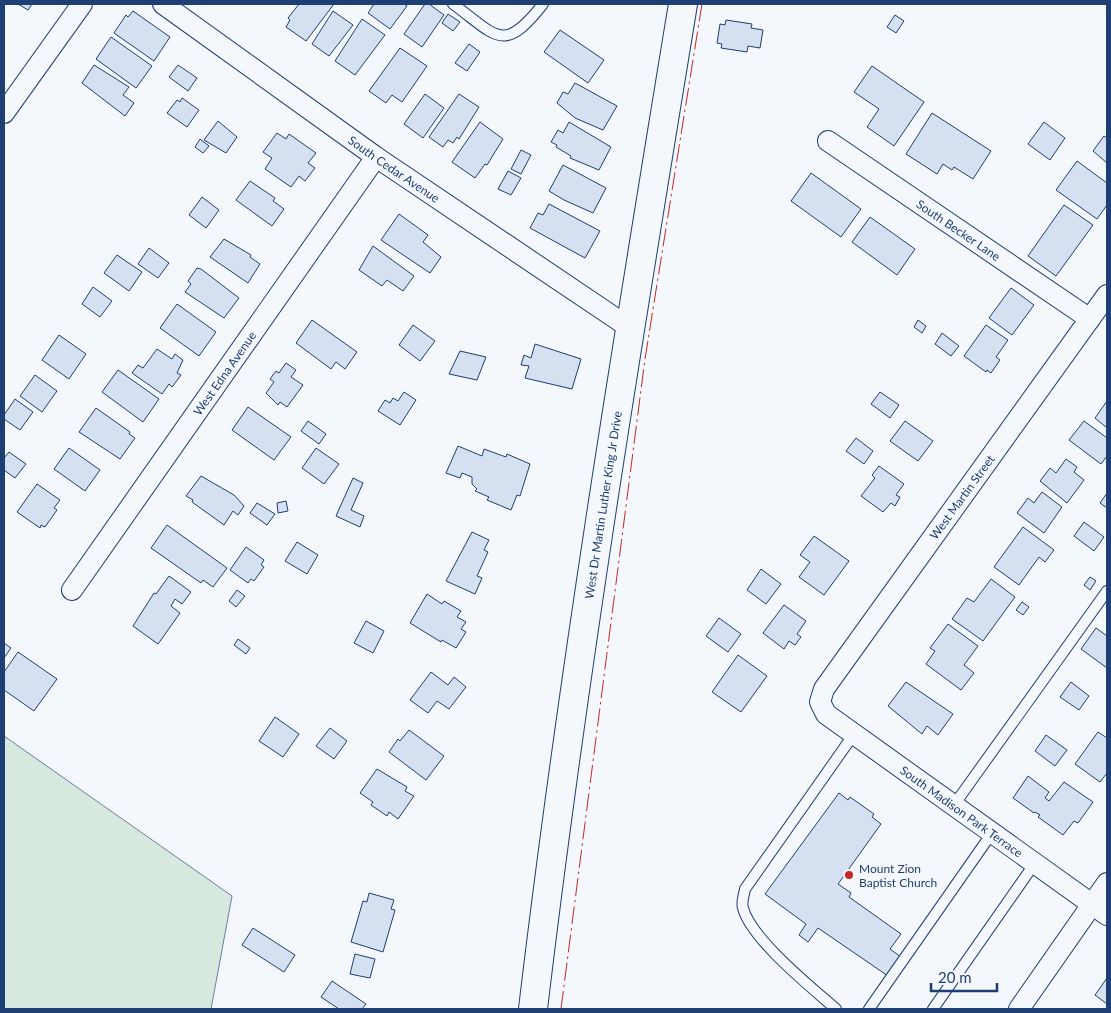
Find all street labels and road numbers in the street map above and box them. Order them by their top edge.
street label: South Cedar Avenue [346,132,443,205]
street label: South Becker Lane [914,196,1004,264]
street label: West Edna Avenue [190,328,259,418]
street label: West Dr Martin Luther King Jr Drive [581,410,624,600]
street label: West Martin Street [926,451,998,542]
street label: South Madison Park Terrace [898,762,1026,860]

